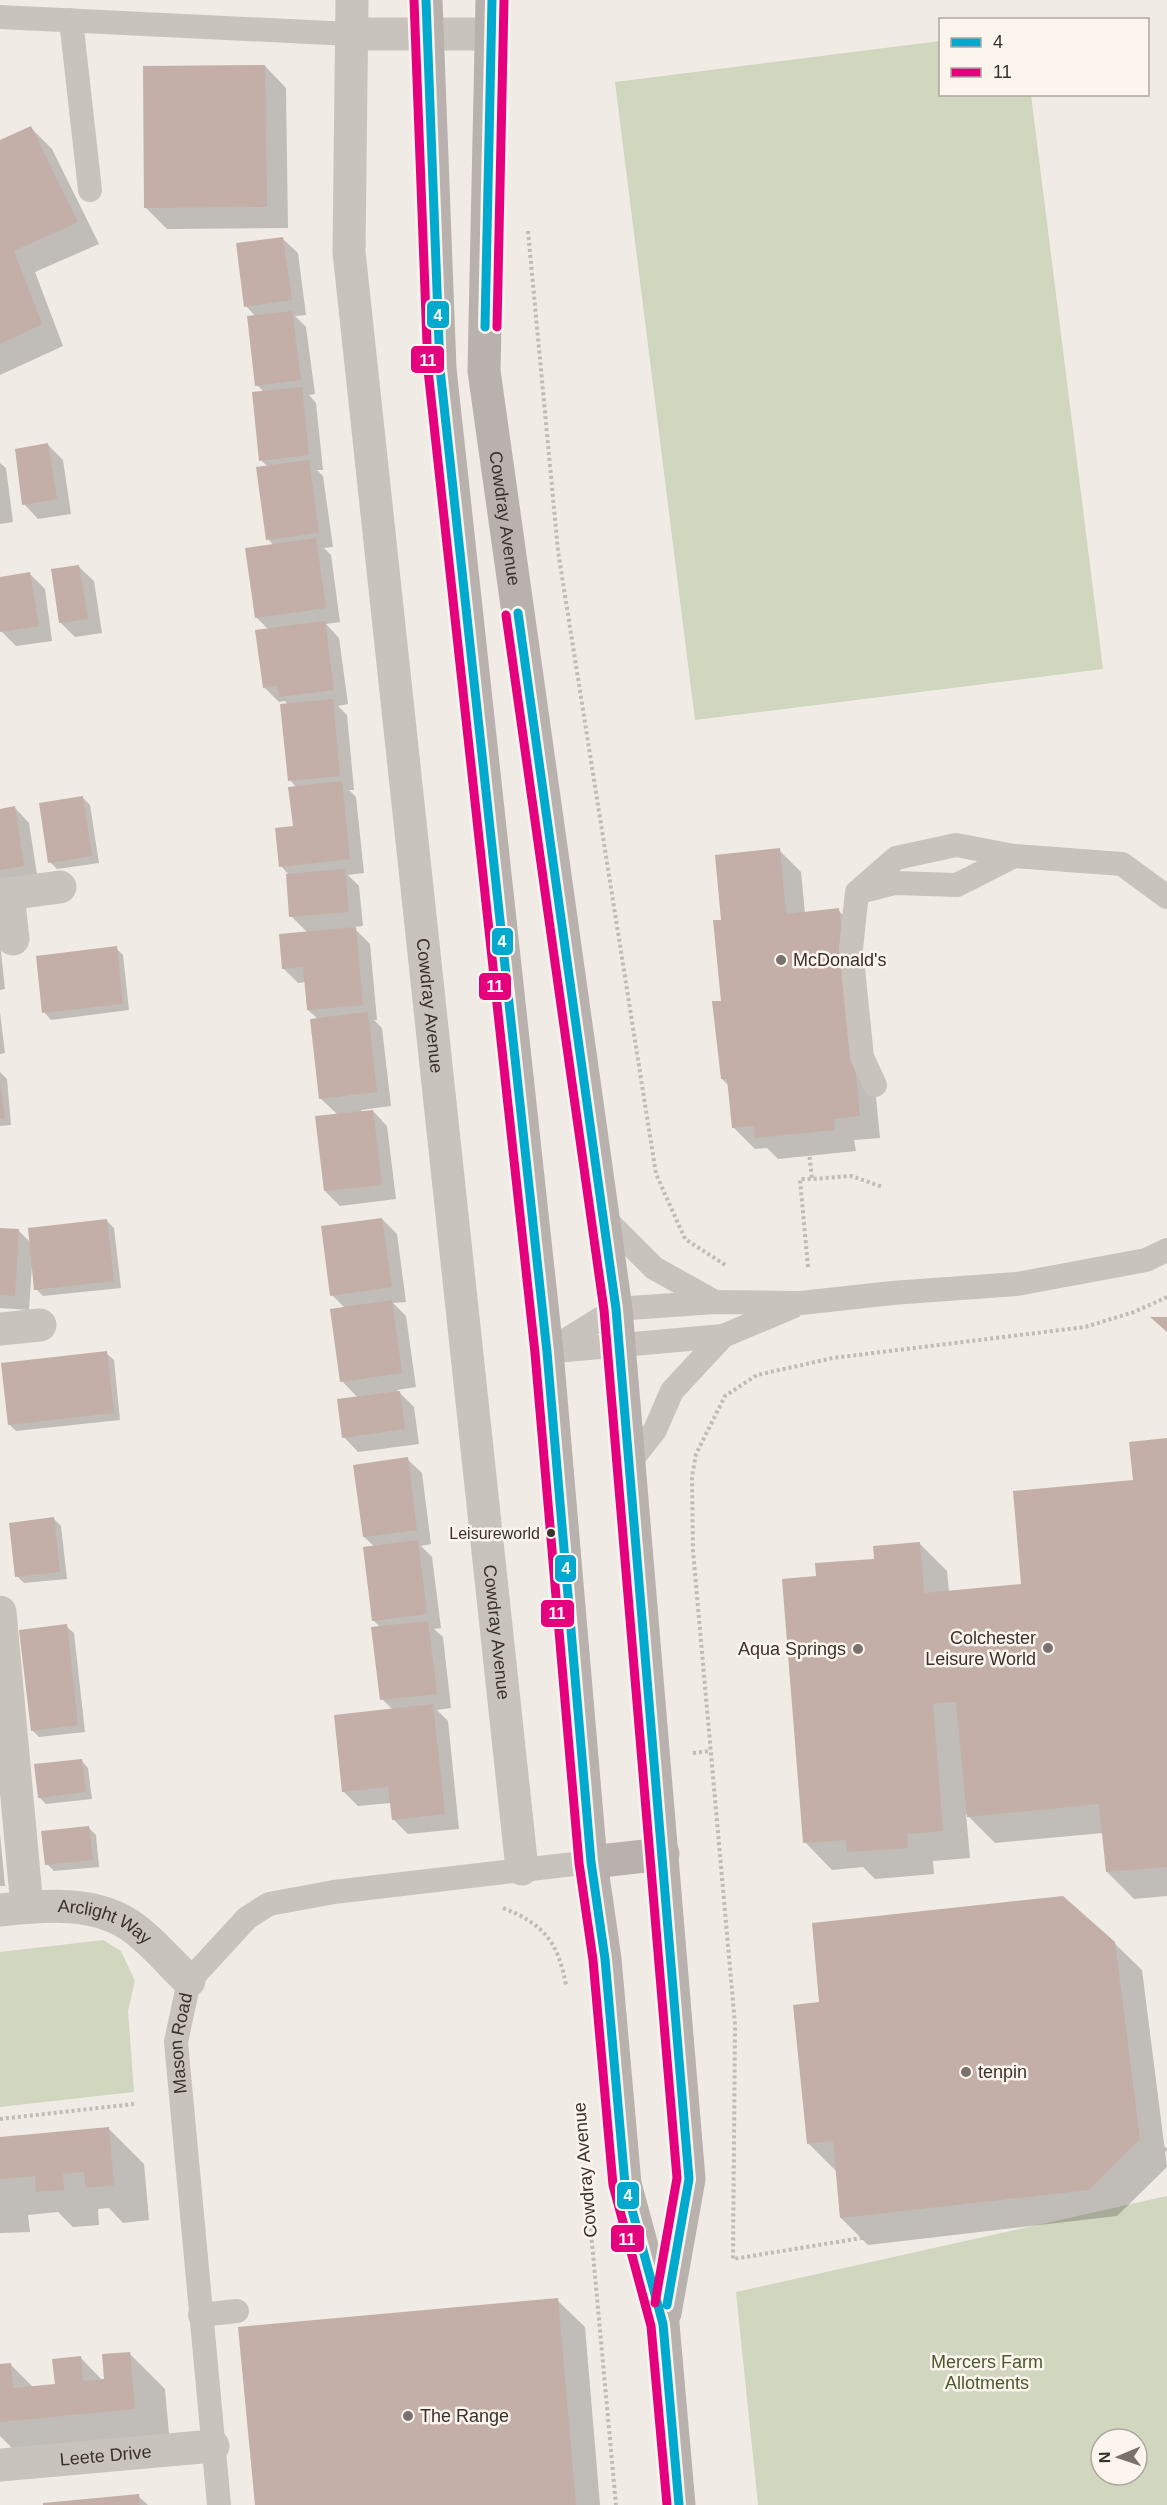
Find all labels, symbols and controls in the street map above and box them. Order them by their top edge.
legend [939,18,1149,96]
text: 4 [993,32,1003,52]
text: 11 [993,62,1012,82]
line badge: 4 [426,300,450,329]
text: 4 [434,307,443,324]
line badge: 11 [410,345,445,374]
text: 11 [420,352,437,369]
street label: Cowdray Avenue [485,450,524,587]
line badge: 4 [491,927,514,956]
text: 4 [498,933,507,950]
street label: Cowdray Avenue [412,937,447,1074]
place label: McDonald's [793,950,886,970]
marker: McDonald's [774,953,788,967]
line badge: 11 [478,972,512,1001]
text: 11 [487,978,504,995]
place label: Leisureworld [449,1525,540,1542]
marker: Leisureworld [545,1527,557,1539]
line badge: 4 [554,1554,577,1583]
text: 4 [562,1560,571,1577]
street label: Cowdray Avenue [479,1564,514,1701]
line badge: 11 [540,1599,575,1628]
text: 11 [549,1605,566,1622]
place label: Colchester Leisure World [925,1628,1036,1669]
place label: Aqua Springs [738,1639,846,1659]
marker: Colchester Leisure World [1041,1641,1055,1655]
marker: Aqua Springs [851,1642,865,1656]
street label: Arclight Way [57,1896,156,1948]
street label: Mason Road [166,1991,196,2095]
place label: tenpin [978,2062,1027,2082]
marker: tenpin [959,2065,973,2079]
street label: Cowdray Avenue [569,2102,601,2238]
line badge: 4 [616,2181,640,2210]
text: 4 [624,2187,633,2204]
line badge: 11 [610,2224,645,2253]
text: 11 [619,2231,636,2248]
park label: Mercers Farm Allotments [931,2352,1043,2393]
place label: The Range [420,2406,509,2426]
marker: The Range [401,2409,415,2423]
north arrow [1089,2427,1149,2487]
street label: Leete Drive [59,2442,152,2470]
text: N [1096,2451,1113,2464]

